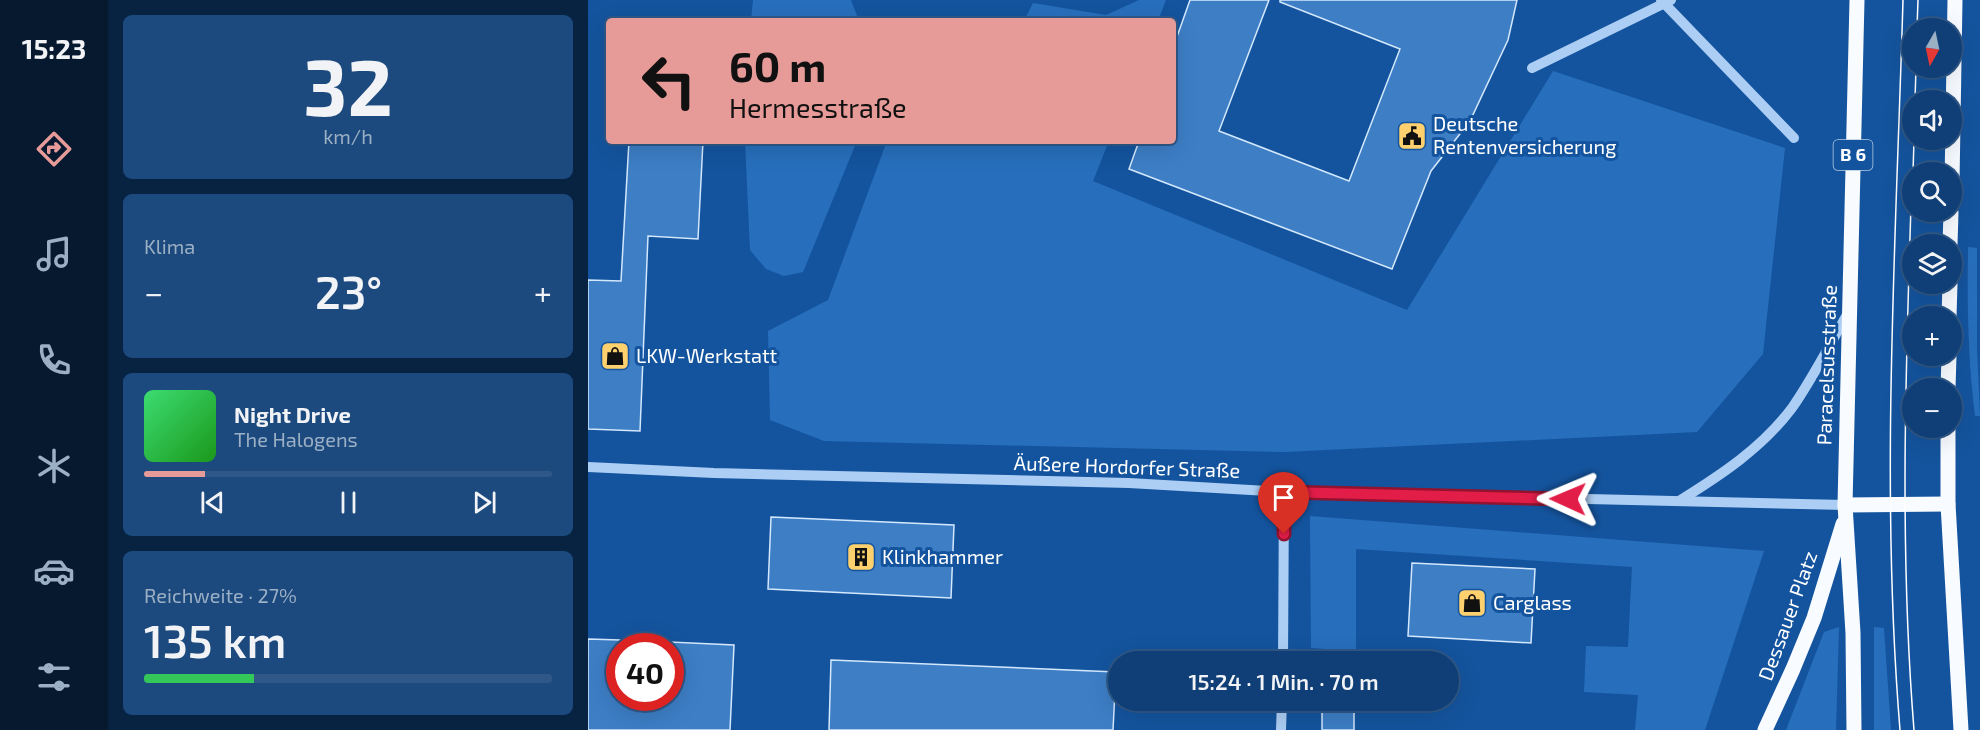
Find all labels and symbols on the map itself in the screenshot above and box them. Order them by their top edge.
north arrow [1902,18,1962,78]
place label: Deutsche Rentenversicherung [1433,111,1616,158]
public building icon: Deutsche Rentenversicherung [1396,120,1428,152]
road number: B 6 [1834,140,1872,170]
street label: Paracelsusstraße [1811,284,1841,446]
shop icon: LKW-Werkstatt [599,340,631,372]
place label: LKW-Werkstatt [636,343,778,367]
street label: Äußere Hordorfer Straße [1013,450,1241,482]
position arrow [1536,467,1600,531]
pin [1258,472,1309,534]
building icon: Klinkhammer [845,541,877,573]
place label: Klinkhammer [882,544,1003,568]
street label: Dessauer Platz [1753,548,1822,684]
shop icon: Carglass [1456,587,1488,619]
place label: Carglass [1493,590,1572,614]
speed limit sign: 40 [606,633,684,711]

